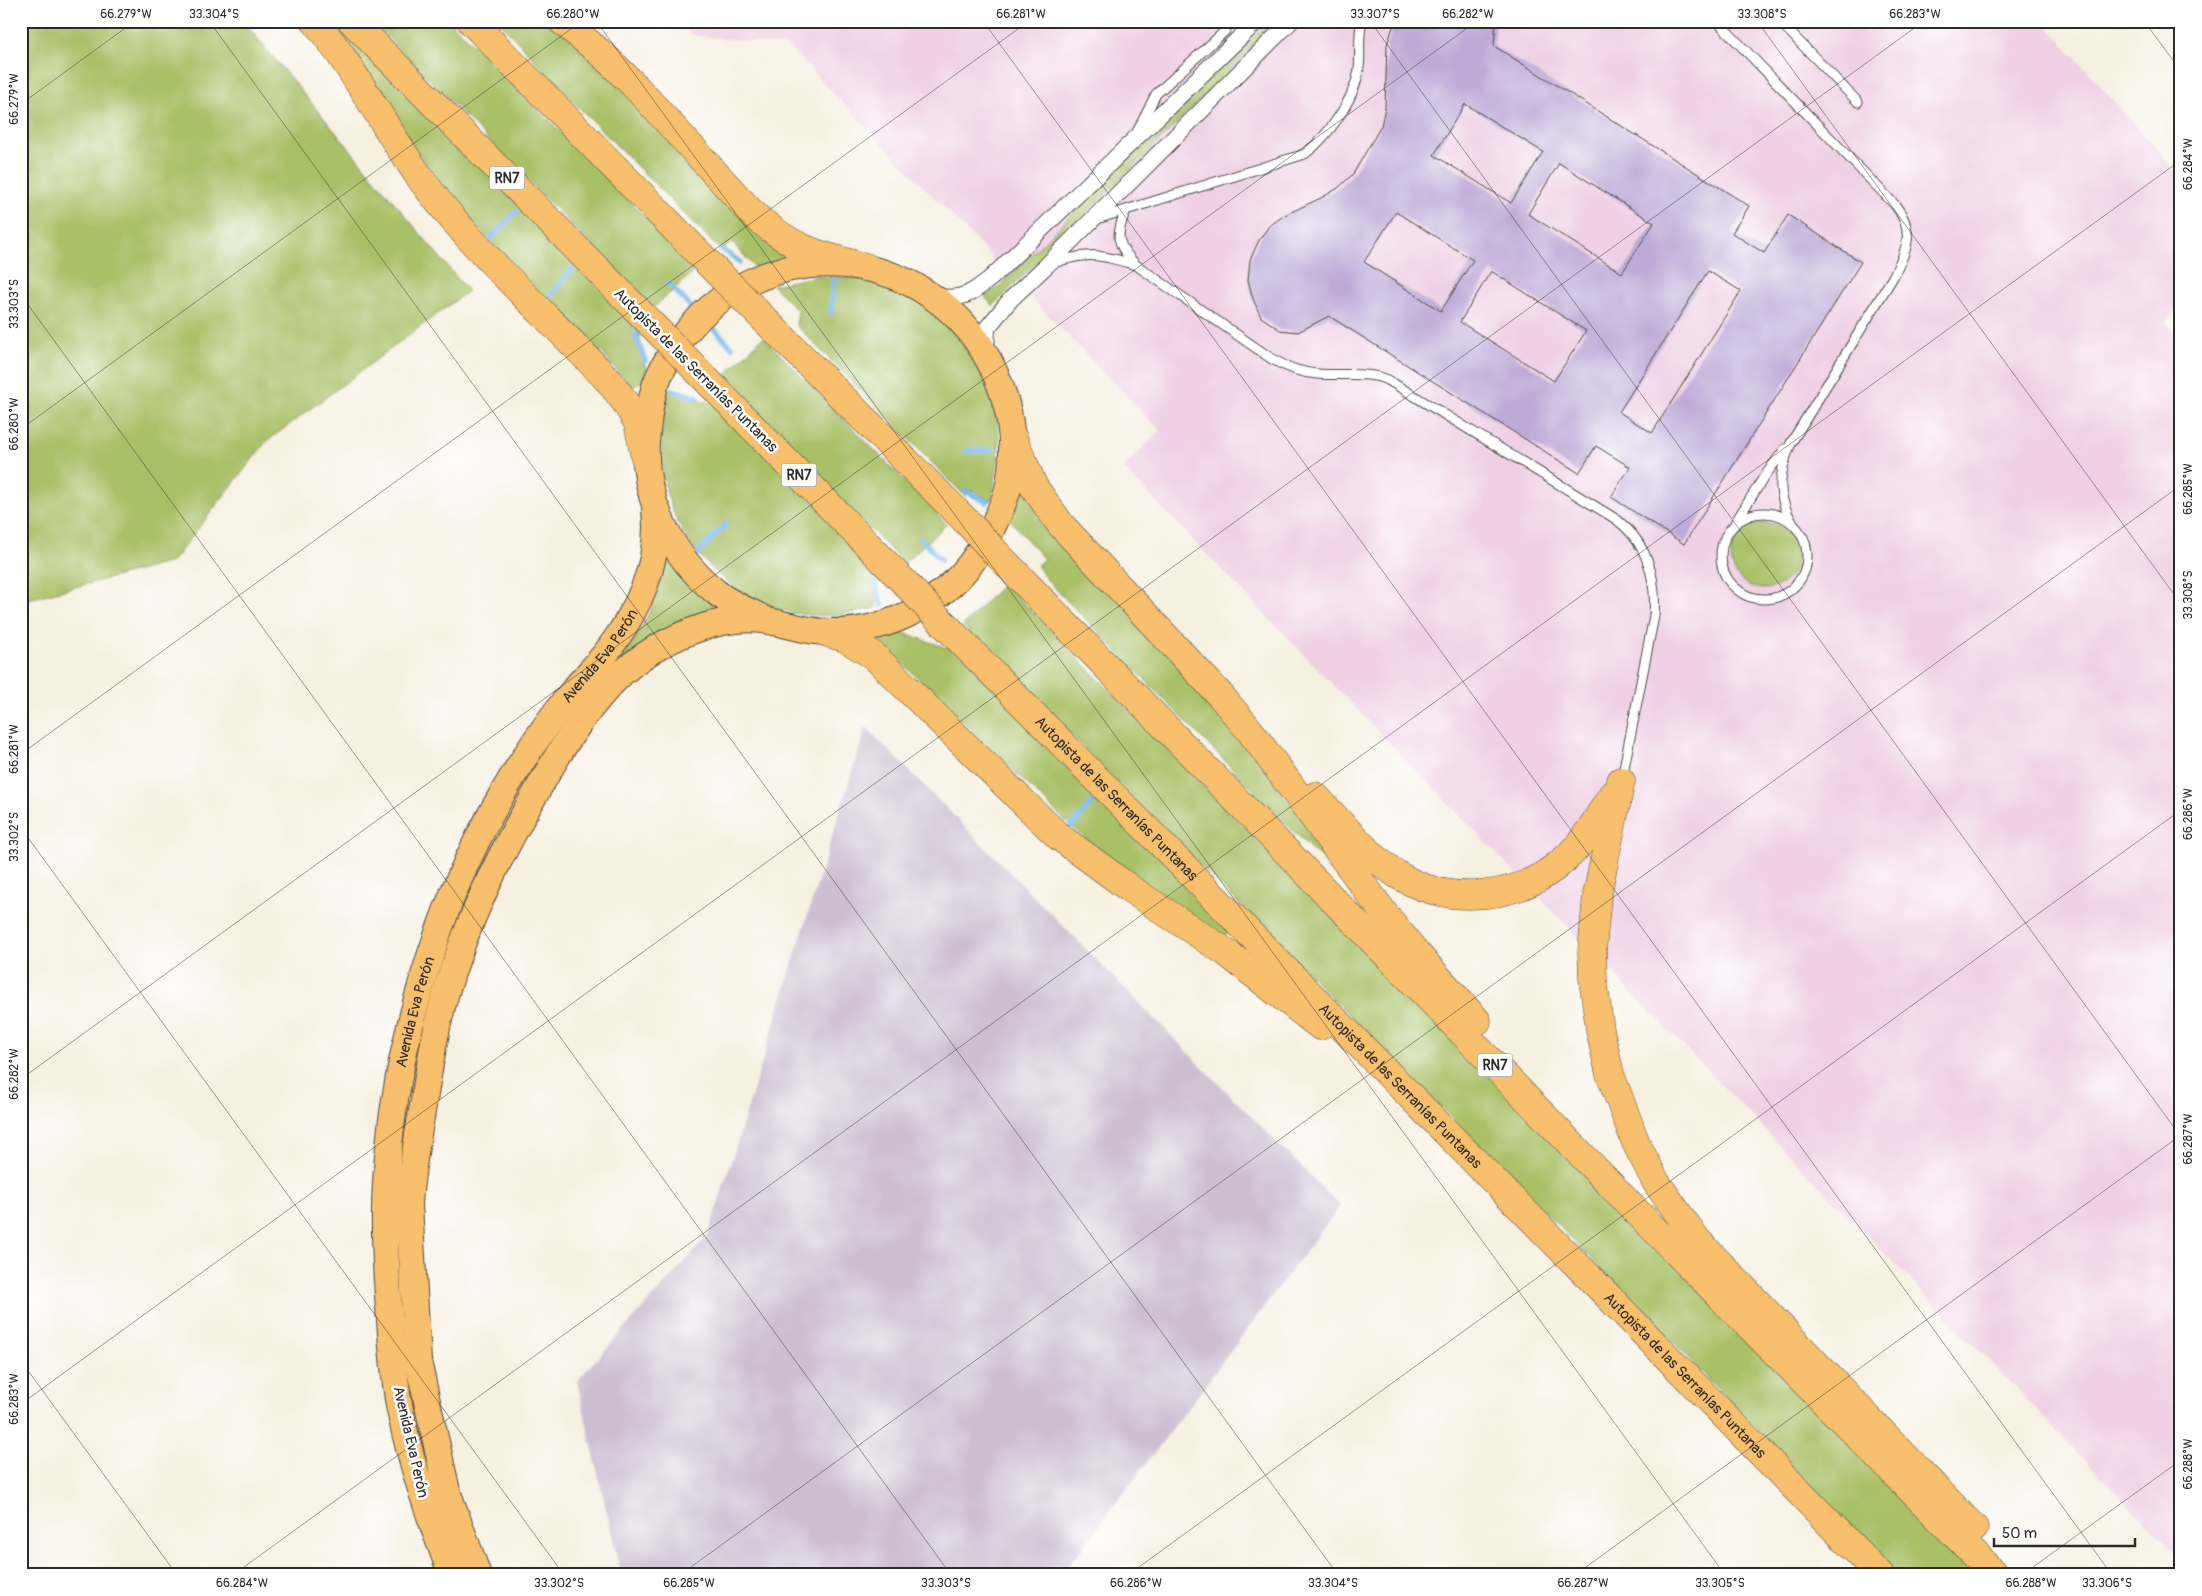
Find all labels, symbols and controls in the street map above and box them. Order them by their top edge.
text: 66.279°W [100,7,152,22]
text: 33.304°S [189,7,239,22]
text: 66.280°W [546,7,600,22]
text: 66.281°W [996,7,1046,22]
text: 33.307°S [1350,7,1400,22]
text: 66.282°W [1442,7,1494,22]
text: 33.308°S [1737,7,1787,22]
text: 66.283°W [1889,7,1941,22]
text: 66.279°W [7,73,22,125]
text: 66.284°W [2181,138,2196,190]
road number: RN7 [490,167,524,190]
text: 33.303°S [7,279,22,329]
street label: Autopista de las Serranías Puntanas [610,284,782,457]
text: 66.280°W [7,397,22,451]
text: 66.285°W [2181,463,2196,515]
road number: RN7 [782,464,816,486]
text: 33.308°S [2181,570,2196,620]
street label: Avenida Eva Perón [558,606,642,707]
street label: Autopista de las Serranías Puntanas [1030,712,1202,886]
text: 66.281°W [7,724,22,774]
text: 66.286°W [2181,788,2196,840]
text: 33.302°S [7,812,22,862]
street label: Avenida Eva Perón [392,954,439,1069]
street label: Autopista de las Serranías Puntanas [1314,1000,1486,1173]
text: 66.282°W [7,1048,22,1100]
road number: RN7 [1478,1054,1512,1076]
text: 66.287°W [2181,1113,2196,1165]
street label: Autopista de las Serranías Puntanas [1600,1289,1770,1463]
text: 66.283°W [7,1373,22,1425]
street label: Avenida Eva Perón [388,1384,433,1500]
text: 66.288°W [2181,1439,2196,1489]
scale bar [1994,1516,2136,1548]
text: 50 m [2002,1524,2037,1543]
text: 66.284°W [216,1576,268,1591]
text: 33.302°S [534,1576,584,1591]
text: 66.285°W [663,1576,715,1591]
text: 33.303°S [921,1576,971,1591]
text: 66.286°W [1110,1576,1162,1591]
text: 33.304°S [1308,1576,1358,1591]
text: 66.287°W [1557,1576,1609,1591]
text: 33.305°S [1695,1576,1745,1591]
text: 66.288°W [2006,1576,2056,1591]
text: 33.306°S [2082,1576,2132,1591]

